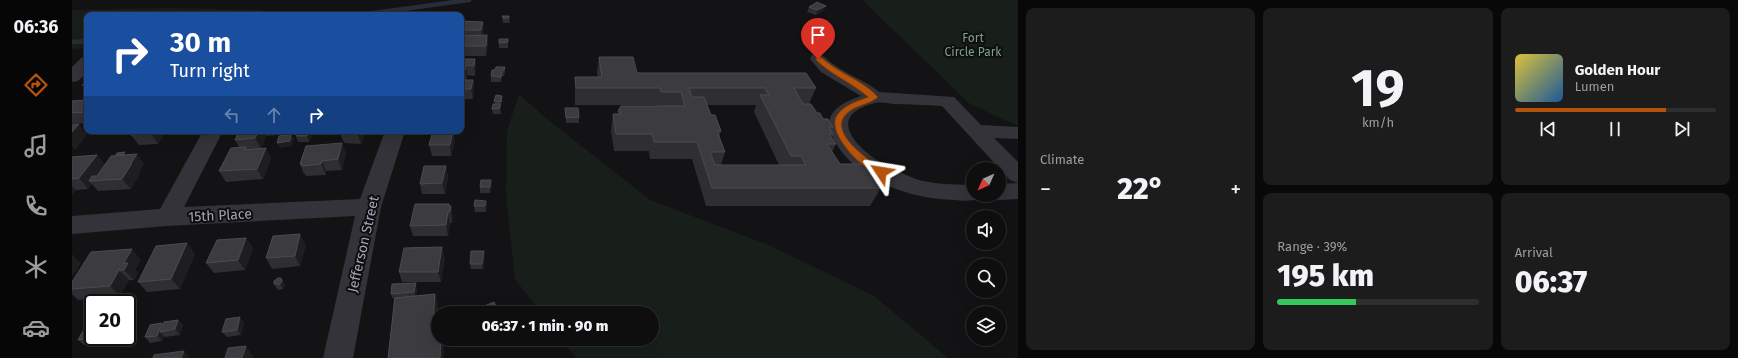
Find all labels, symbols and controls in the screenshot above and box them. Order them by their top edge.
text: 06:36 [14,16,58,38]
pin [801,18,835,59]
icon: arrive [807,24,829,46]
text: 30 m [170,26,231,59]
icon: right [104,28,156,80]
park label: Fort Circle Park [945,31,1002,59]
text: 19 [1351,57,1405,120]
text: Turn right [170,60,250,82]
text: Golden Hour [1575,61,1660,79]
icon: directions [22,71,50,99]
text: Lumen [1575,79,1614,94]
icon: left [221,104,243,126]
icon: ahead [263,104,285,126]
icon: right [305,104,327,126]
text: km/h [1362,115,1394,130]
icon: previous [1537,118,1559,140]
icon: pause [1604,118,1626,140]
icon: next [1671,118,1693,140]
icon: music [22,132,50,160]
position arrow [860,151,902,193]
text: Climate [1040,152,1084,167]
north arrow [966,162,1006,202]
map controls [966,162,1006,346]
text: 22° [1117,171,1164,207]
text: − [1040,176,1051,203]
text: + [1230,176,1241,203]
icon: phone [22,192,50,220]
street label: Jefferson Street [344,193,383,294]
street label: 15th Place [188,205,252,226]
button: sound [966,210,1006,250]
text: Range · 39% [1277,239,1347,254]
text: Arrival [1515,245,1553,260]
icon: climate [22,253,50,281]
button: search [966,258,1006,298]
text: 195 km [1277,258,1374,294]
text: 06:37 [1515,264,1587,300]
speed limit sign: 20 [84,294,136,346]
button: layers [966,306,1006,346]
icon: car [22,314,50,342]
text: 06:37 · 1 min · 90 m [482,317,608,335]

